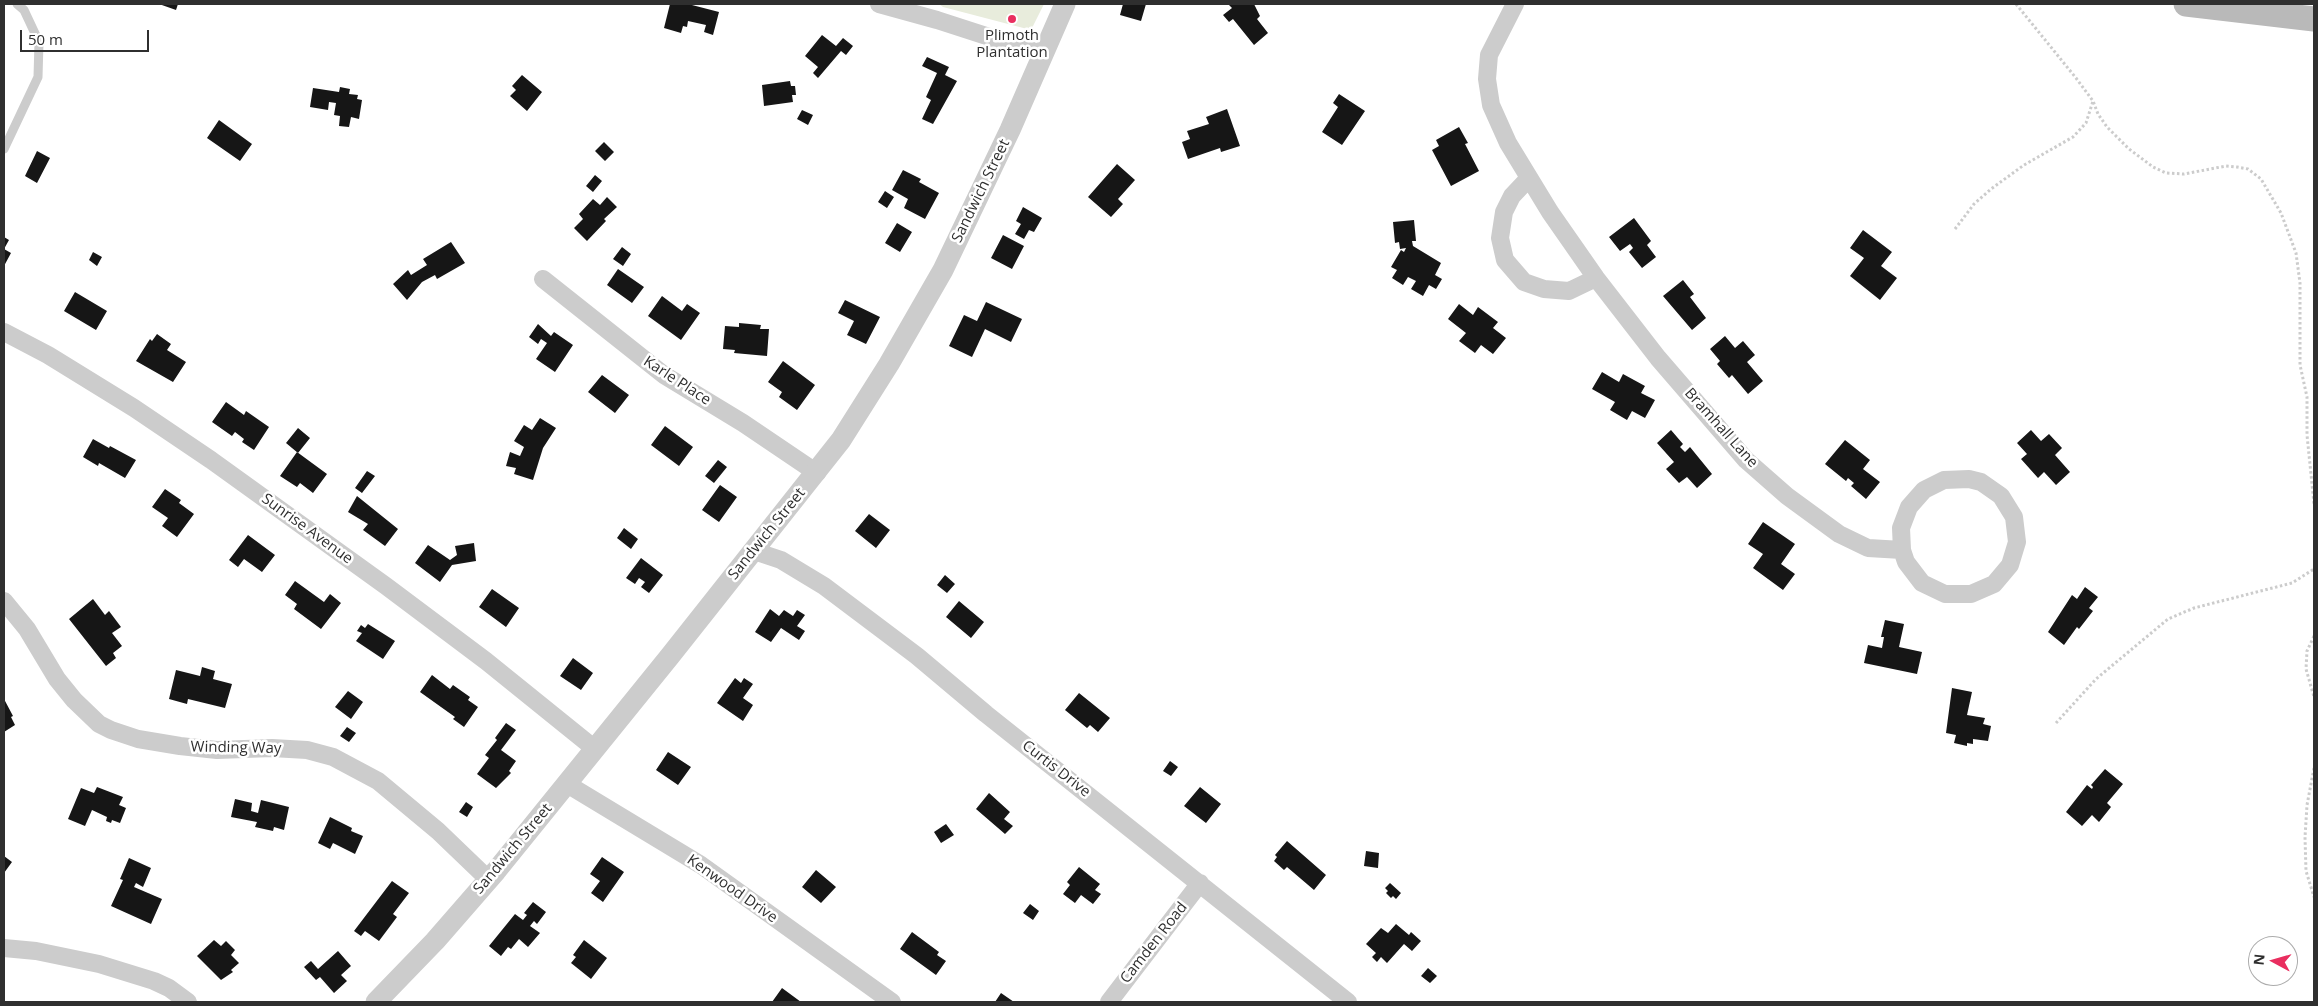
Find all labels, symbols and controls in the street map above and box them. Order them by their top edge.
marker: Plimoth Plantation [1006,13,1018,25]
scale bar [22,20,151,52]
place label: Plimoth Plantation [976,27,1048,62]
text: 50 m [28,29,63,49]
street label: Sandwich Street [948,136,1014,246]
street label: Karle Place [640,353,714,409]
street label: Bramhall Lane [1681,385,1761,471]
street label: Sandwich Street [725,485,809,583]
street label: Sunrise Avenue [258,490,356,568]
street label: Curtis Drive [1018,737,1094,801]
street label: Winding Way [190,738,282,758]
street label: Sandwich Street [470,800,556,898]
street label: Kenwood Drive [683,851,781,927]
street label: Camden Road [1117,899,1191,987]
north arrow [2248,936,2298,986]
text: N [2249,953,2269,966]

